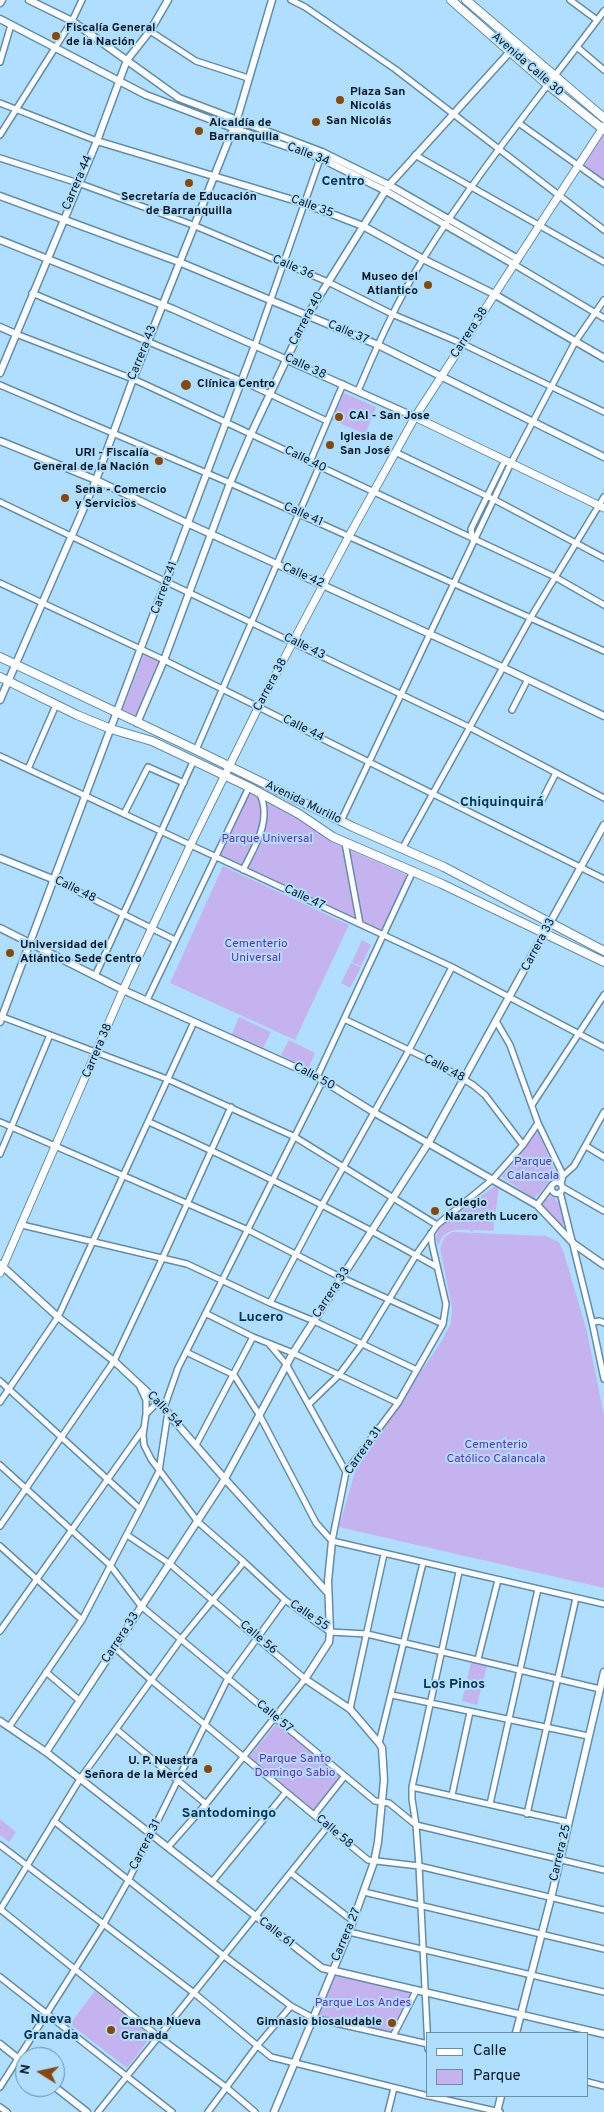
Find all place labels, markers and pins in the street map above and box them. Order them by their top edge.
place label: Fiscalía General de la Nación [66,22,156,50]
marker: Fiscalía General de la Nación [50,30,62,42]
place label: Plaza San Nicolás [350,86,405,114]
marker: Plaza San Nicolás [334,94,346,106]
place label: San Nicolás [326,115,392,129]
marker: San Nicolás [310,116,322,128]
place label: Alcaldía de Barranquilla [209,117,279,145]
marker: Alcaldía de Barranquilla [193,125,205,137]
marker: Secretaría de Educación de Barranquilla [183,177,195,189]
place label: Secretaría de Educación de Barranquilla [121,191,257,219]
place label: Museo del Atlantico [362,271,418,299]
marker: Museo del Atlantico [422,279,434,291]
marker: Clínica Centro [179,378,193,392]
place label: Clínica Centro [197,378,275,392]
place label: CAI - San Jose [349,410,430,424]
marker: CAI - San Jose [333,411,345,423]
place label: Iglesia de San José [340,431,393,459]
marker: Iglesia de San José [324,439,336,451]
place label: URI - Fiscalía General de la Nación [33,447,149,475]
marker: URI - Fiscalía General de la Nación [153,455,165,467]
place label: Sena - Comercio y Servicios [75,484,167,512]
marker: Sena - Comercio y Servicios [59,492,71,504]
place label: Universidad del Atlántico Sede Centro [20,939,142,967]
marker: Universidad del Atlántico Sede Centro [4,947,16,959]
place label: Colegio Nazareth Lucero [445,1197,538,1225]
marker: Colegio Nazareth Lucero [429,1205,441,1217]
place label: U. P. Nuestra Señora de la Merced [85,1755,198,1783]
marker: U. P. Nuestra Señora de la Merced [202,1763,214,1775]
place label: Cancha Nueva Granada [121,2016,201,2044]
place label: Gimnasio biosaludable [256,2016,382,2030]
marker: Gimnasio biosaludable [386,2017,398,2029]
marker: Cancha Nueva Granada [105,2024,117,2036]

